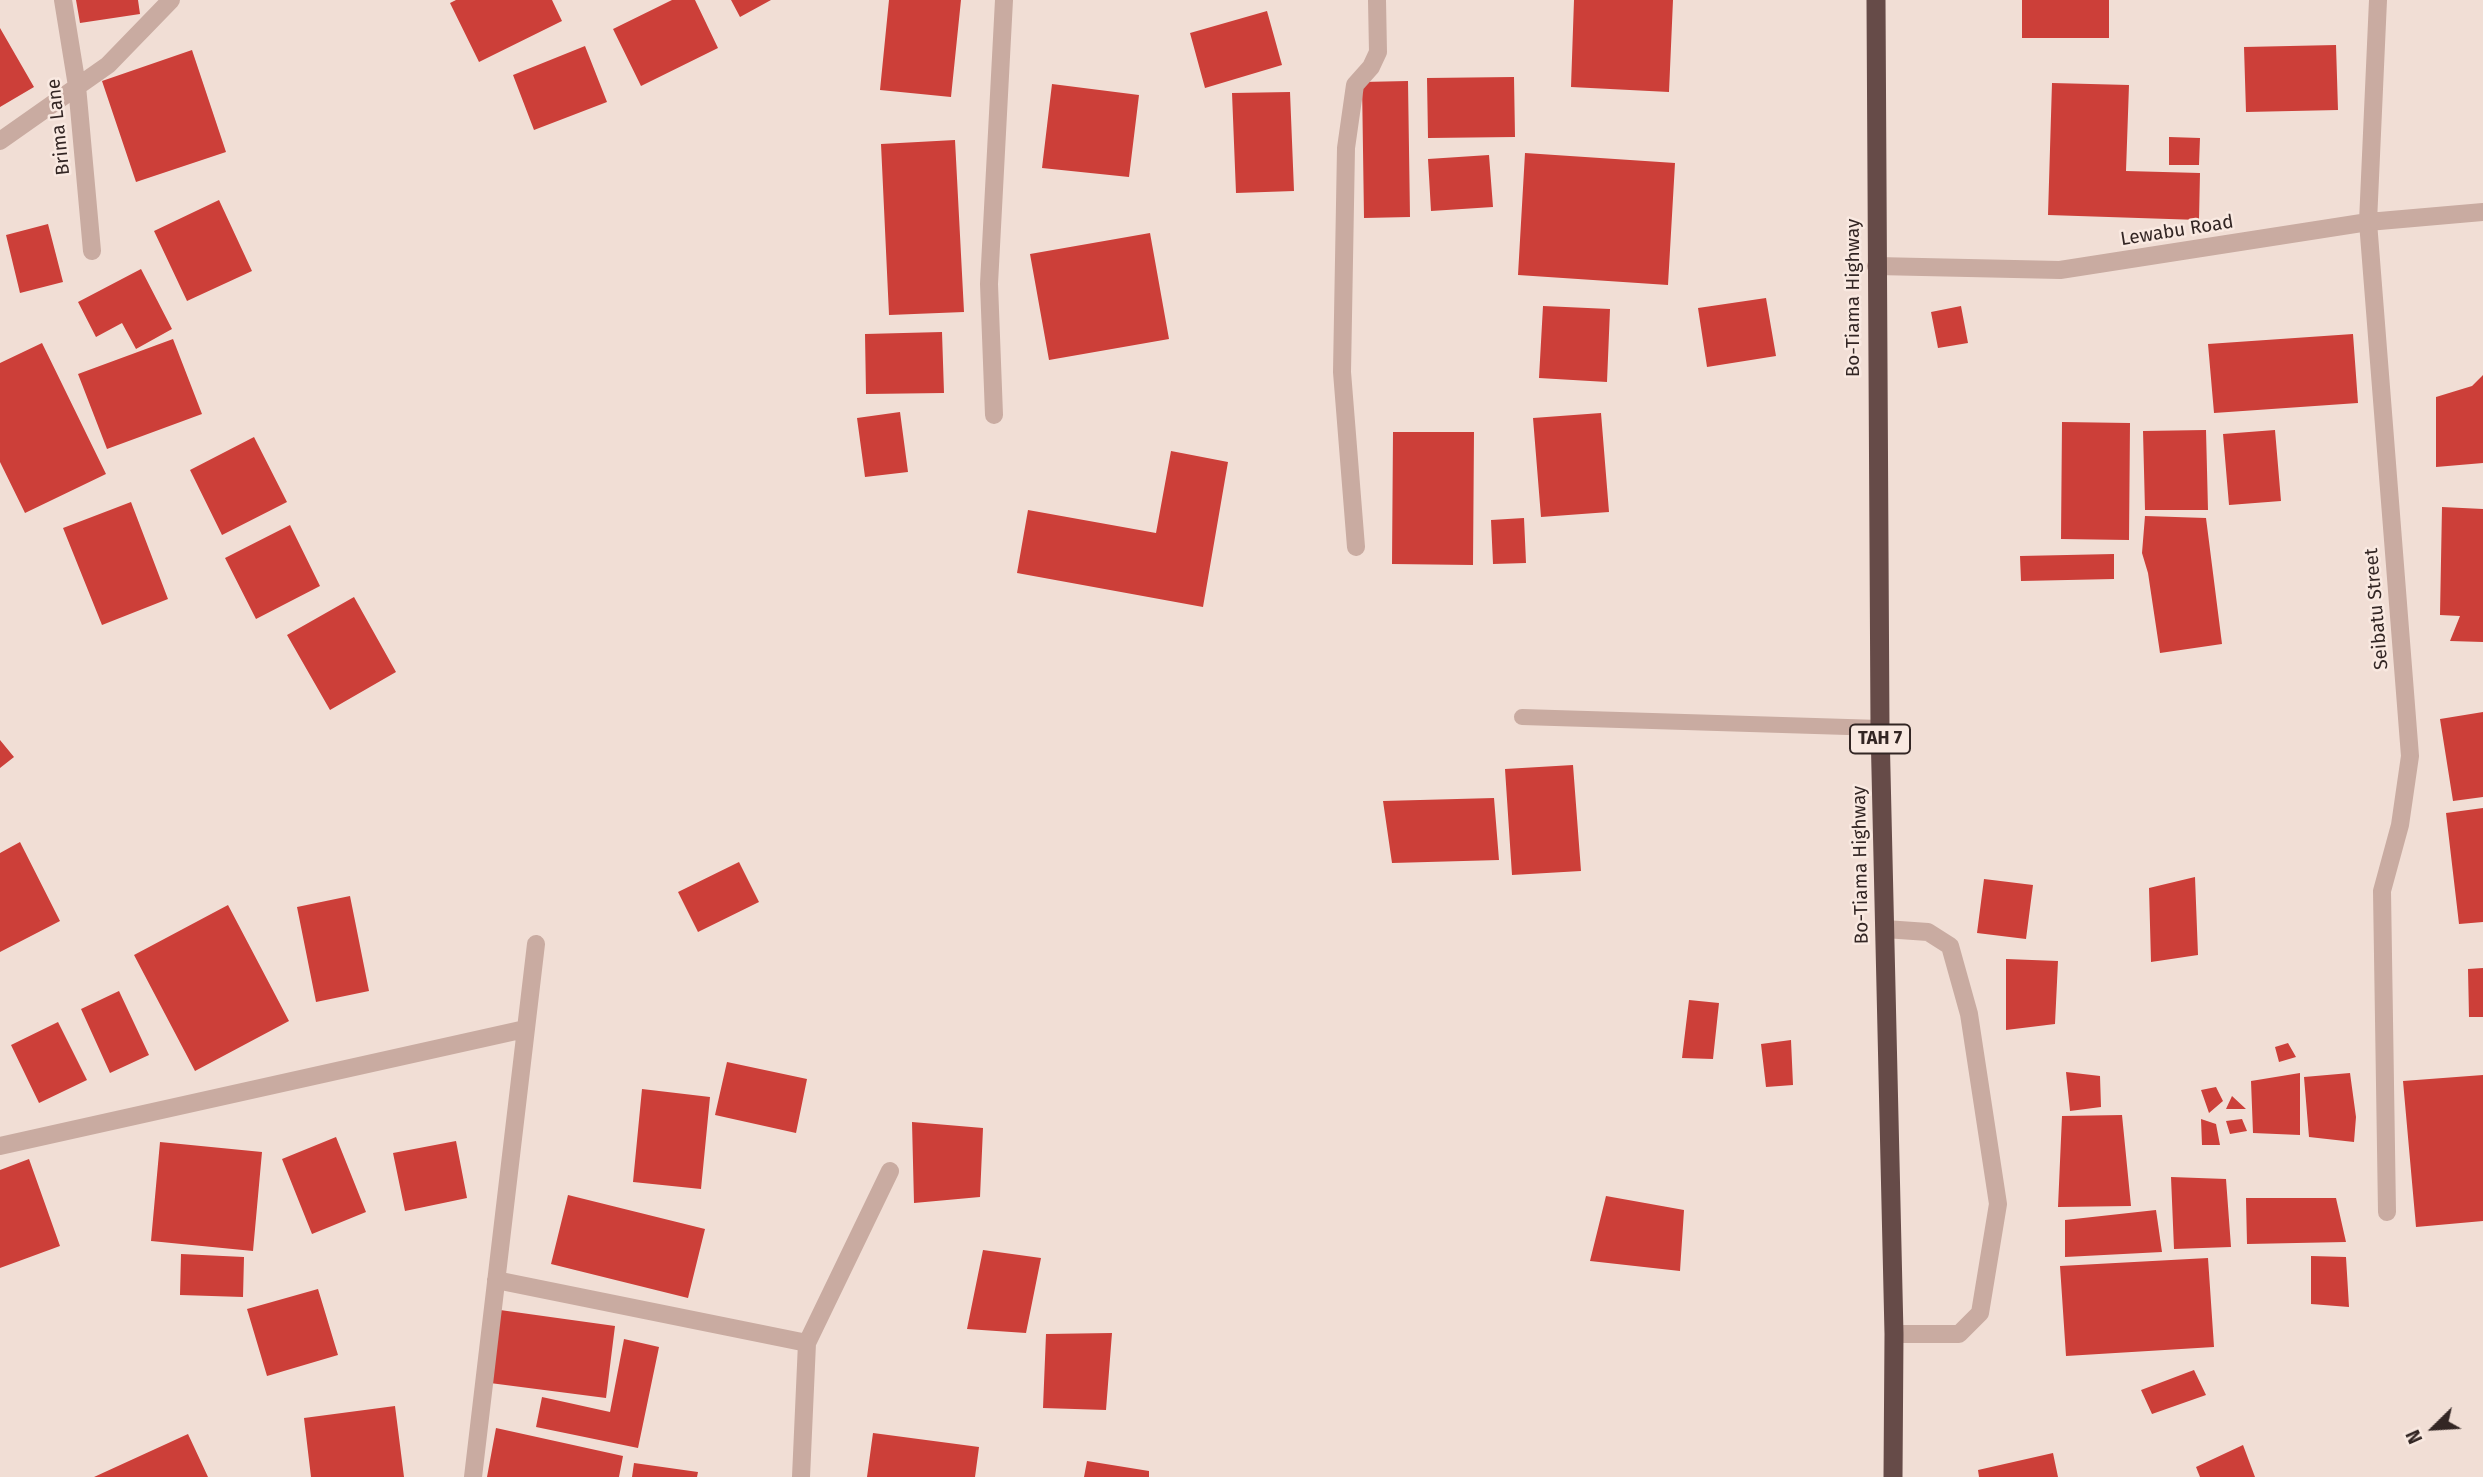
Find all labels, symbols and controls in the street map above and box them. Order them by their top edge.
street label: Brima Lane [43,78,75,176]
street label: Lewabu Road [2119,211,2235,251]
street label: Bo-Tiama Highway [1843,219,1865,377]
street label: Seibatu Street [2360,547,2394,671]
road number: TAH 7 [1850,724,1910,754]
street label: Bo-Tiama Highway [1848,786,1874,944]
north arrow [2399,1393,2469,1463]
text: N [2401,1426,2427,1447]

